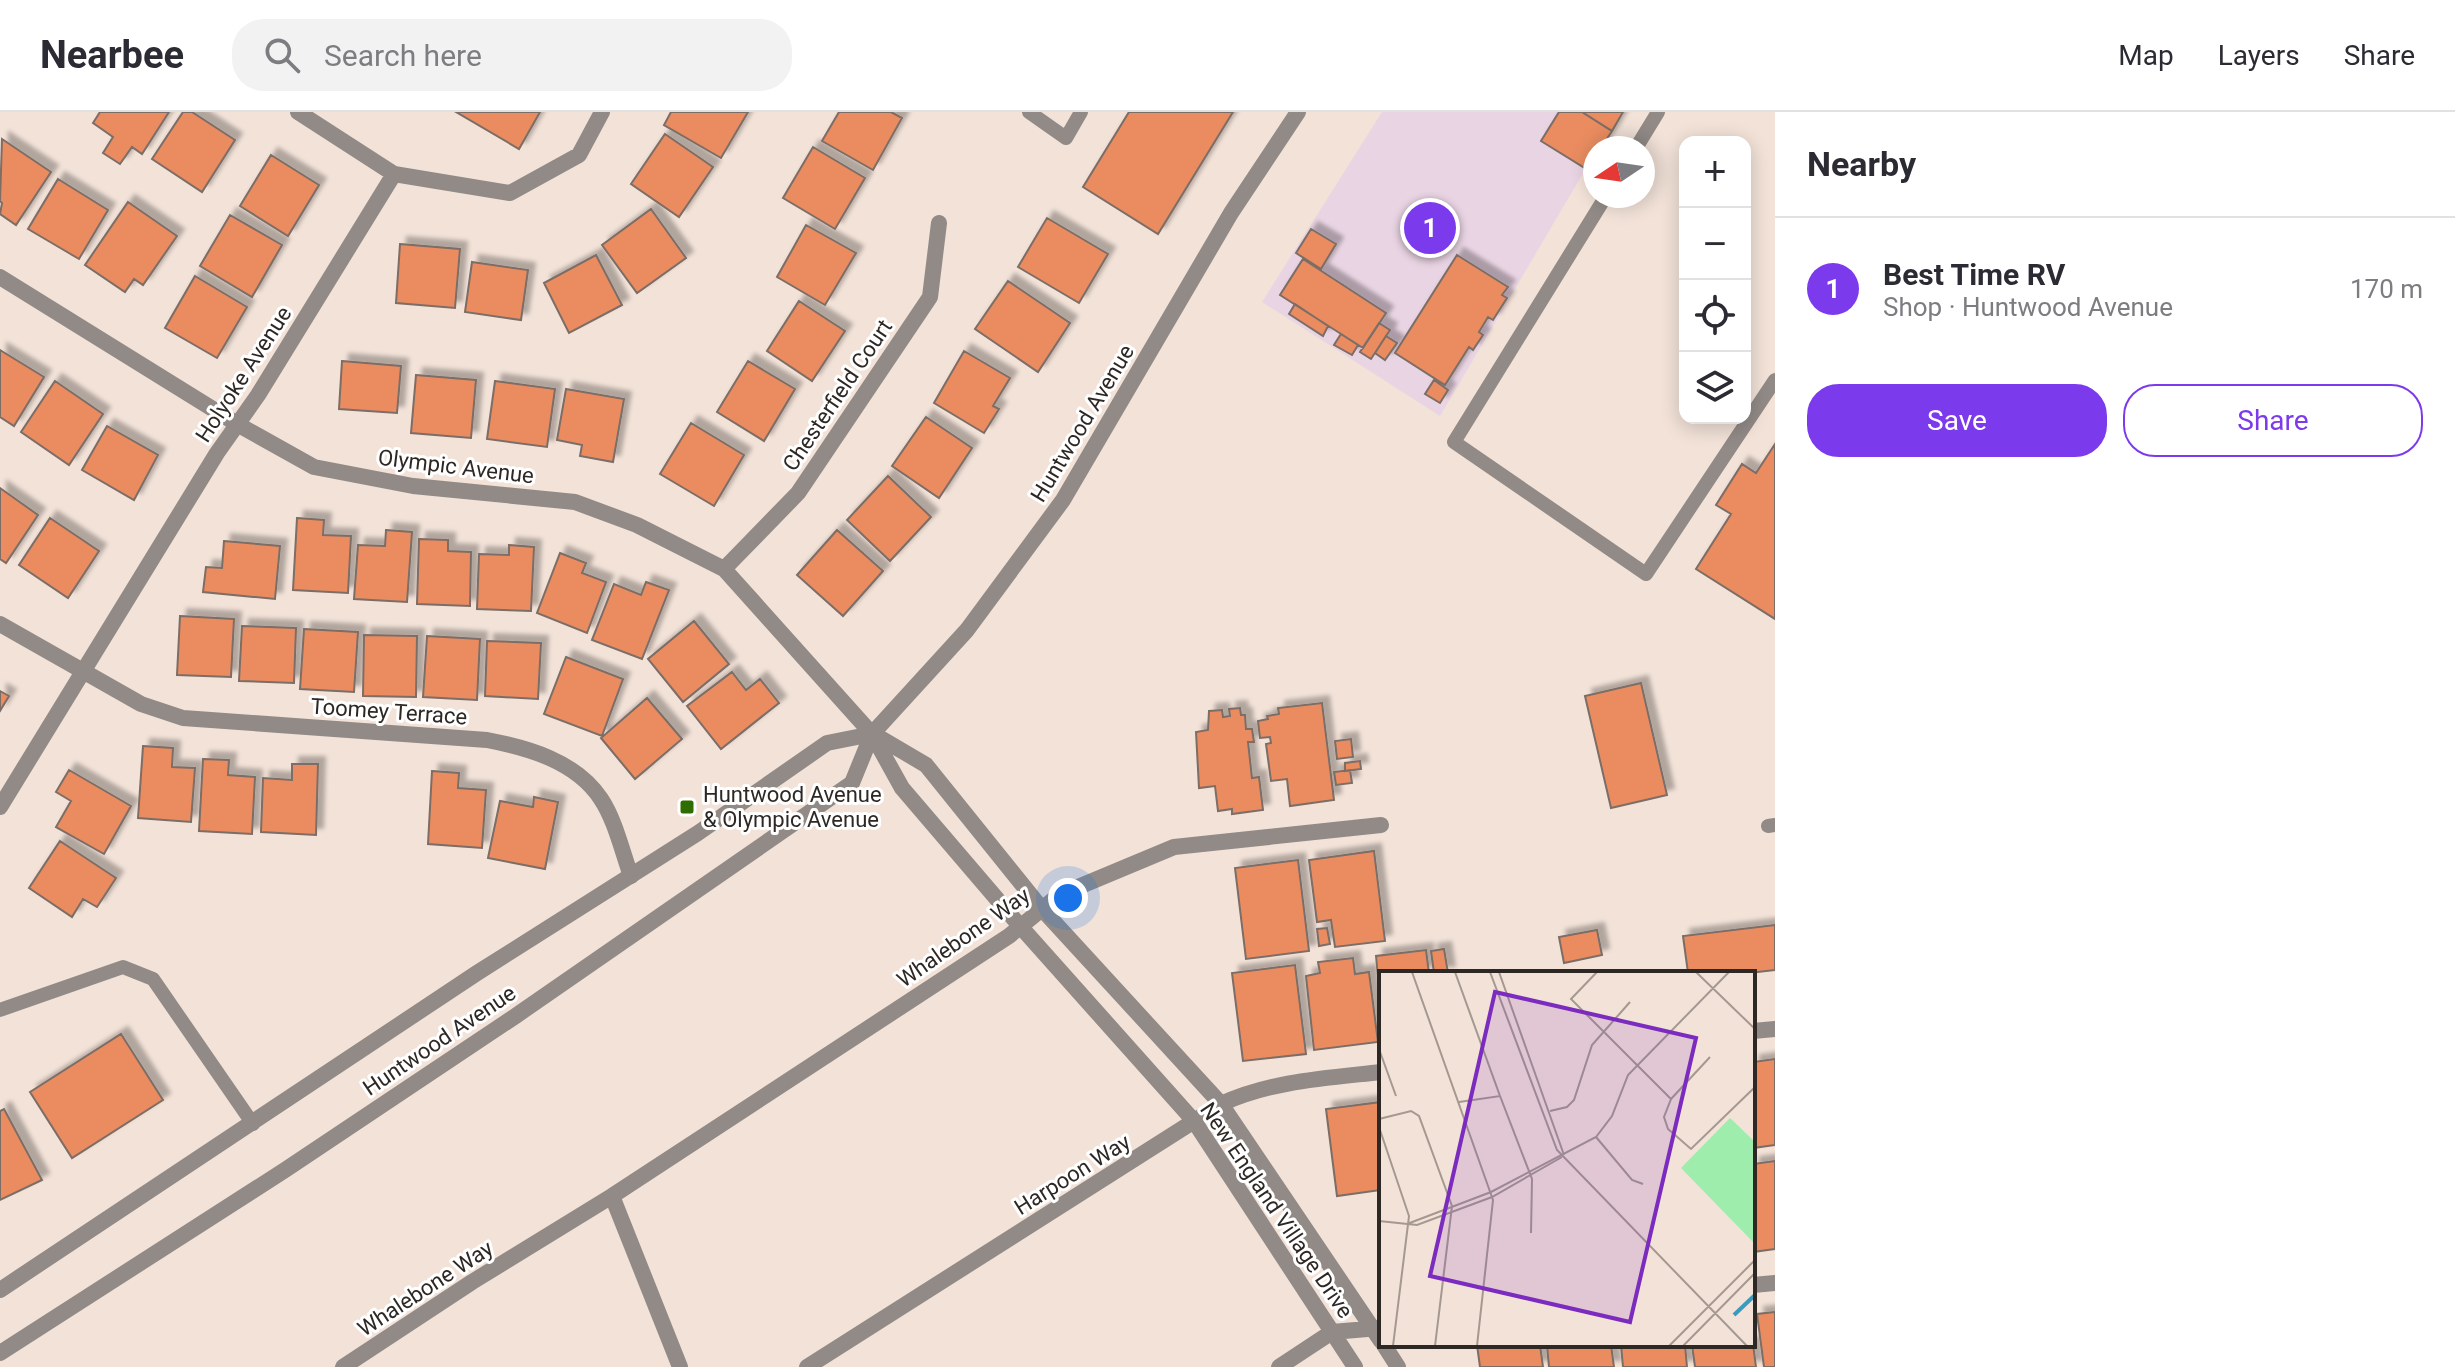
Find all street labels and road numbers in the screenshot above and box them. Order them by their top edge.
street label: Holyoke Avenue [190,302,296,447]
street label: Chesterfield Court [778,315,897,476]
street label: Huntwood Avenue [1026,340,1139,506]
street label: Olympic Avenue [377,445,535,488]
street label: Toomey Terrace [310,694,468,729]
street label: Whalebone Way [892,882,1035,992]
street label: Huntwood Avenue [358,980,520,1101]
street label: New England Village Drive [1195,1098,1358,1323]
street label: Harpoon Way [1010,1129,1135,1220]
street label: Whalebone Way [353,1235,498,1341]

